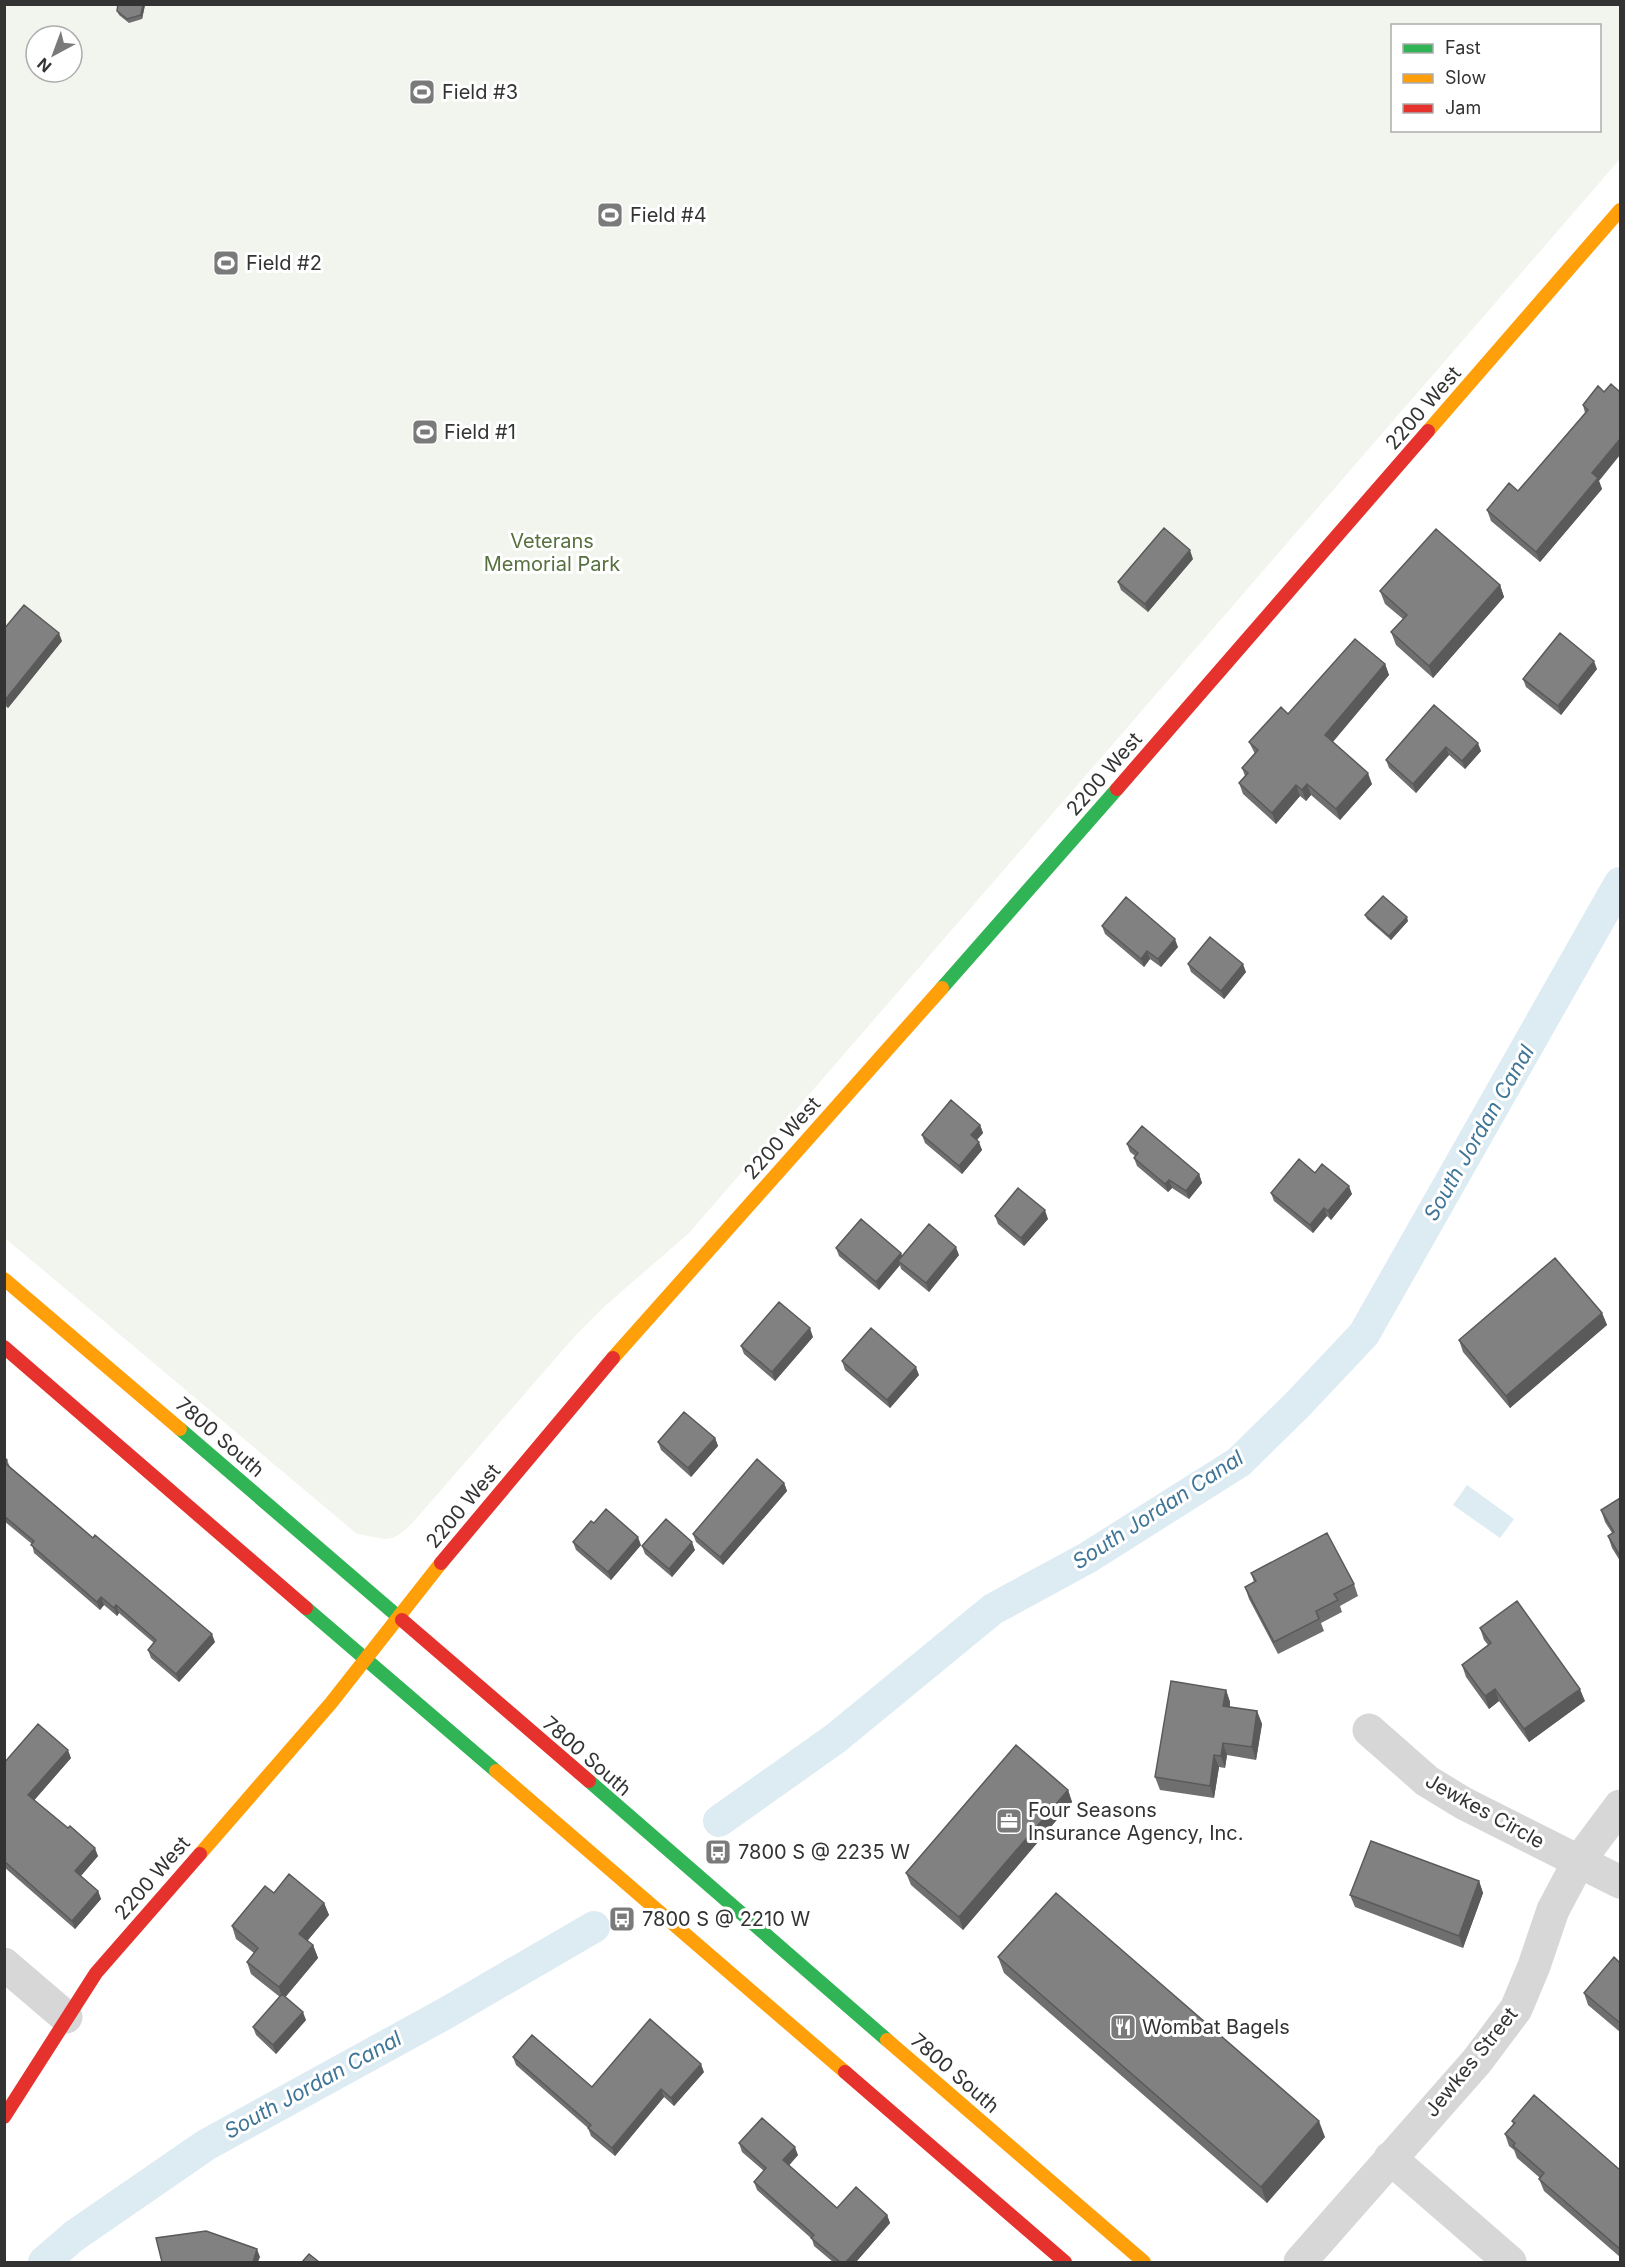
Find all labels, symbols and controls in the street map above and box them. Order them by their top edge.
north arrow [24,24,84,84]
legend [1391,24,1601,132]
text: Fast [1445,37,1481,58]
text: N [33,54,55,77]
text: Slow [1445,67,1486,88]
sports icon: Field #3 [407,77,437,107]
place label: Field #3 [442,80,518,104]
text: Jam [1445,97,1481,118]
sports icon: Field #4 [595,200,625,230]
place label: Field #4 [630,203,707,227]
sports icon: Field #2 [211,248,241,278]
place label: Field #2 [246,251,322,275]
street label: 2200 West [1380,361,1466,455]
sports icon: Field #1 [410,417,440,447]
place label: Field #1 [444,420,516,444]
park label: Veterans Memorial Park [484,529,620,576]
street label: 2200 West [1061,727,1147,821]
water label: South Jordan Canal [1418,1040,1539,1225]
street label: 2200 West [739,1091,826,1184]
street label: 7800 South [171,1392,269,1482]
water label: South Jordan Canal [1068,1445,1249,1574]
street label: 2200 West [421,1459,505,1553]
street label: 7800 South [538,1711,636,1801]
street label: Jewkes Circle [1421,1768,1549,1854]
place label: Four Seasons Insurance Agency, Inc. [1028,1798,1244,1845]
office icon: Four Seasons Insurance Agency, Inc. [994,1806,1024,1836]
street label: 2200 West [109,1831,195,1925]
bus stop icon: 7800 S @ 2235 W [703,1837,733,1867]
place label: 7800 S @ 2235 W [738,1840,910,1864]
bus stop icon: 7800 S @ 2210 W [607,1904,637,1934]
place label: 7800 S @ 2210 W [642,1907,810,1931]
street label: Jewkes Street [1420,2002,1523,2122]
restaurant icon: Wombat Bagels [1108,2012,1138,2042]
place label: Wombat Bagels [1142,2015,1290,2039]
water label: South Jordan Canal [220,2025,406,2144]
street label: 7800 South [906,2028,1004,2118]

